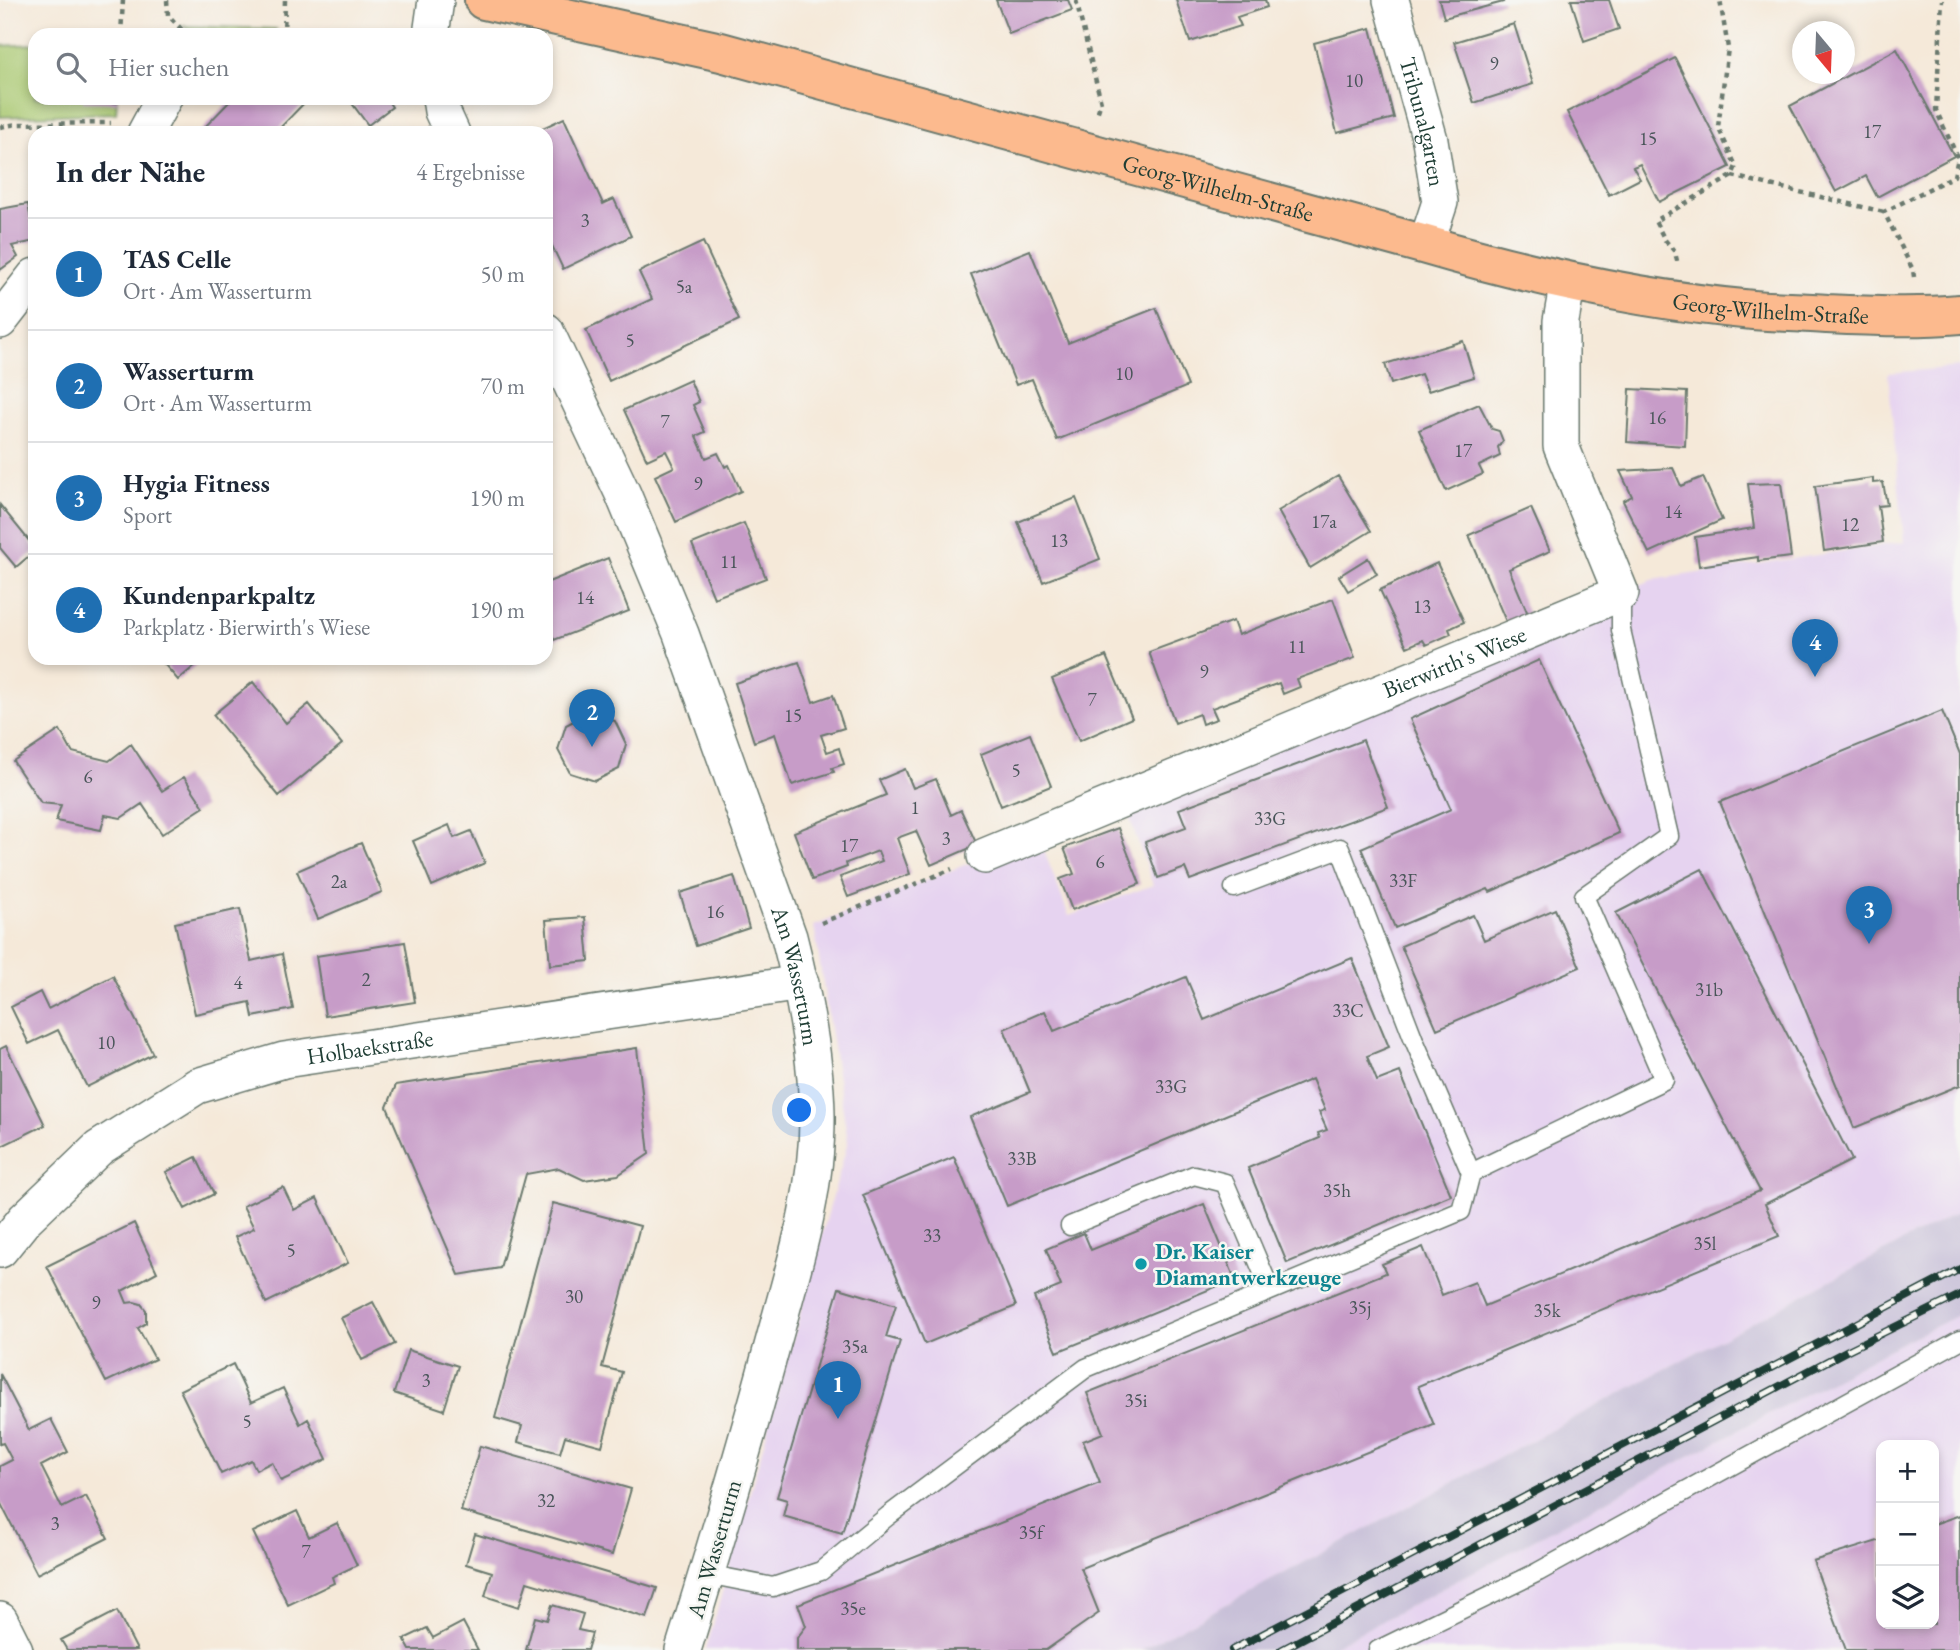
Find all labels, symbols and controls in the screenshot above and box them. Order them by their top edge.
north arrow [1792,21,1855,84]
search box [28,28,553,105]
icon: search [52,48,90,86]
text: Hier suchen [108,50,229,84]
house number: 9 [1489,51,1499,76]
street label: Tribunalgarten [1393,53,1452,189]
house number: 10 [1345,68,1363,93]
house number: 17 [1863,119,1882,144]
house number: 15 [1639,126,1657,151]
street label: Georg-Wilhelm-Straße [1119,148,1317,229]
text: In der Nähe [56,152,205,191]
text: 4 Ergebnisse [416,157,525,187]
house number: 3 [580,208,590,233]
text: TAS Celle [123,242,231,276]
text: 1 [73,259,85,289]
text: 50 m [480,259,525,289]
house number: 5a [676,274,693,299]
text: Ort · Am Wasserturm [123,276,312,306]
street label: Georg-Wilhelm-Straße [1670,286,1869,331]
house number: 5 [625,328,635,353]
text: Wasserturm [123,354,254,388]
house number: 10 [1115,361,1133,386]
text: 2 [73,371,85,401]
text: 70 m [480,371,525,401]
text: Ort · Am Wasserturm [123,388,312,418]
house number: 16 [1648,405,1666,430]
house number: 7 [660,409,670,434]
house number: 17 [1454,438,1473,463]
text: Hygia Fitness [123,466,270,500]
house number: 9 [693,471,703,496]
text: 3 [73,483,85,513]
text: 190 m [469,483,525,513]
house number: 14 [1664,499,1683,524]
text: Sport [123,500,172,530]
house number: 17a [1311,509,1337,534]
house number: 12 [1841,512,1859,537]
house number: 13 [1050,528,1068,553]
house number: 11 [720,549,738,574]
text: Kundenparkpaltz [123,578,315,612]
house number: 14 [576,585,595,610]
house number: 13 [1413,594,1431,619]
text: 4 [73,595,85,625]
text: 190 m [469,595,525,625]
text: Parkplatz · Bierwirth's Wiese [123,612,370,642]
street label: Bierwirth's Wiese [1378,619,1531,705]
pin: 4 [1792,619,1838,677]
house number: 11 [1288,634,1306,659]
house number: 9 [1199,659,1209,684]
house number: 7 [1087,687,1097,712]
pin: 2 [569,689,615,747]
house number: 15 [784,703,802,728]
house number: 5 [1011,758,1021,783]
house number: 6 [83,764,93,789]
house number: 1 [910,795,920,820]
house number: 33G [1254,806,1286,831]
house number: 3 [941,826,951,851]
house number: 17 [840,833,859,858]
house number: 6 [1095,849,1105,874]
house number: 33F [1389,868,1417,893]
house number: 2a [331,869,348,894]
pin: 3 [1846,886,1892,944]
house number: 16 [706,899,724,924]
street label: Am Wasserturm [764,901,826,1048]
house number: 2 [361,967,371,992]
house number: 4 [233,970,243,995]
house number: 31b [1695,977,1723,1002]
house number: 33C [1332,998,1364,1023]
street label: Holbaekstraße [305,1023,435,1071]
house number: 10 [97,1030,115,1055]
house number: 33G [1155,1074,1187,1099]
your location [782,1093,816,1127]
house number: 33B [1007,1146,1037,1171]
house number: 35h [1323,1178,1351,1203]
house number: 33 [923,1223,941,1248]
house number: 35l [1694,1231,1717,1256]
place label: Dr. Kaiser Diamantwerkzeuge [1155,1236,1342,1292]
house number: 5 [286,1238,296,1263]
marker: Dr. Kaiser Diamantwerkzeuge [1133,1256,1149,1272]
house number: 30 [565,1284,583,1309]
house number: 9 [91,1290,101,1315]
house number: 35j [1349,1295,1371,1320]
house number: 35k [1533,1298,1562,1323]
house number: 35a [842,1334,868,1359]
pin: 1 [815,1361,861,1419]
house number: 3 [421,1368,431,1393]
house number: 35i [1125,1388,1148,1413]
house number: 5 [242,1409,252,1434]
map controls [1876,1440,1939,1629]
button: + [1876,1440,1939,1503]
street label: Am Wasserturm [680,1476,748,1623]
house number: 32 [537,1488,555,1513]
button: − [1876,1503,1939,1566]
house number: 3 [50,1511,60,1536]
house number: 35f [1019,1520,1045,1545]
house number: 7 [301,1539,311,1564]
button: layers [1876,1566,1939,1629]
house number: 35e [840,1596,866,1621]

